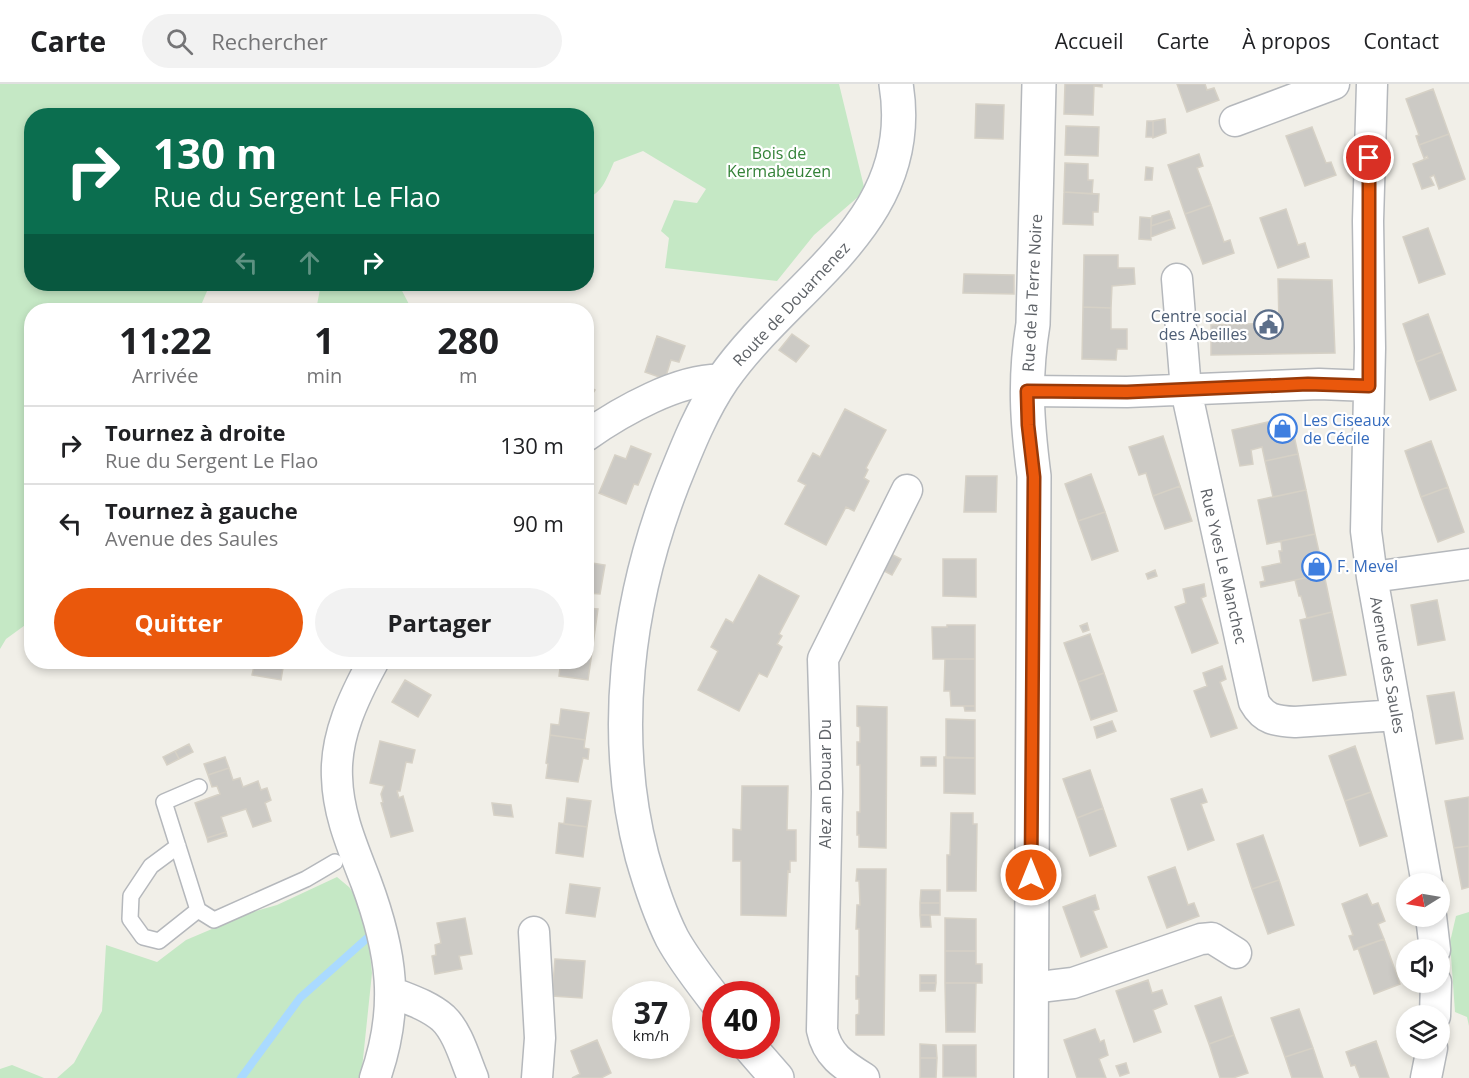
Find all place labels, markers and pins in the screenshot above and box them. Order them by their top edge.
pin [1343,132,1394,183]
place label: Centre social des Abeilles [1151,305,1247,345]
public building icon: Centre social des Abeilles [1252,309,1284,341]
place label: Les Ciseaux de Cécile [1303,409,1391,449]
shop icon: Les Ciseaux de Cécile [1266,413,1298,445]
shop icon: F. Mevel [1300,550,1332,582]
place label: F. Mevel [1337,555,1398,577]

